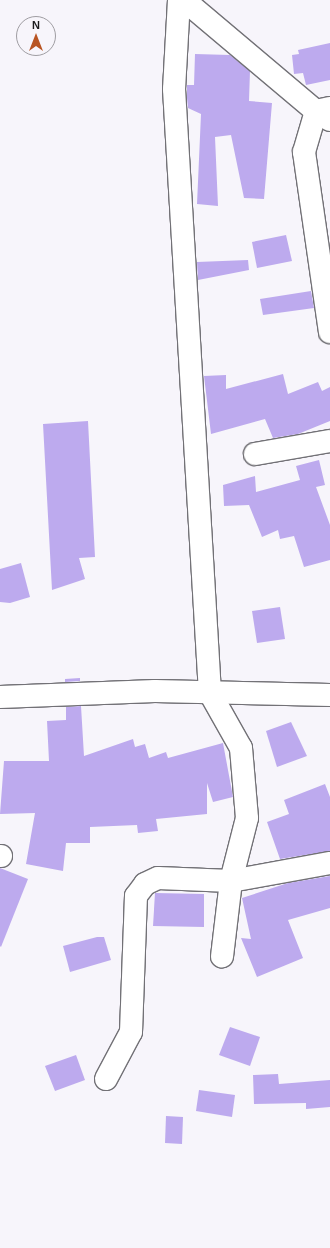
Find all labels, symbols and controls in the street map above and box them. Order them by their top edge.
north arrow [16,16,56,56]
text: N [32,19,40,31]

